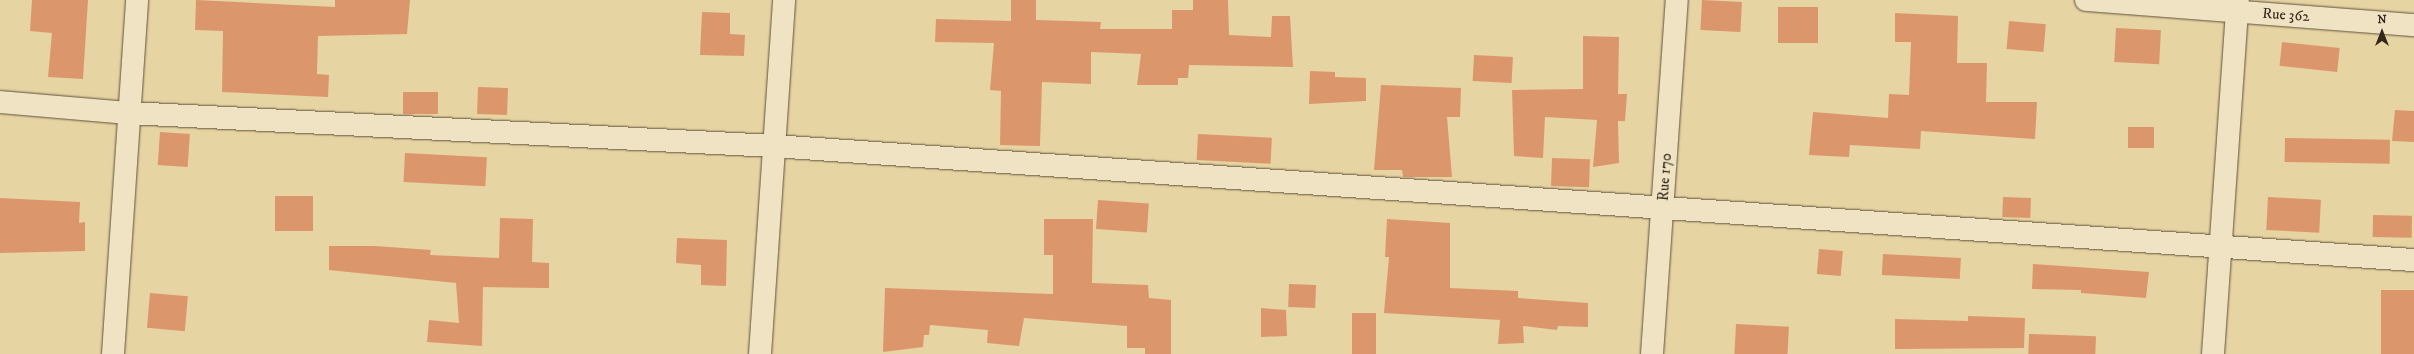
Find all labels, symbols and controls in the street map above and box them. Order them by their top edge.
street label: Rue 362 [2262,4,2310,26]
north arrow [2362,12,2402,52]
text: N [2377,13,2387,27]
street label: Rue 170 [1654,152,1676,202]

